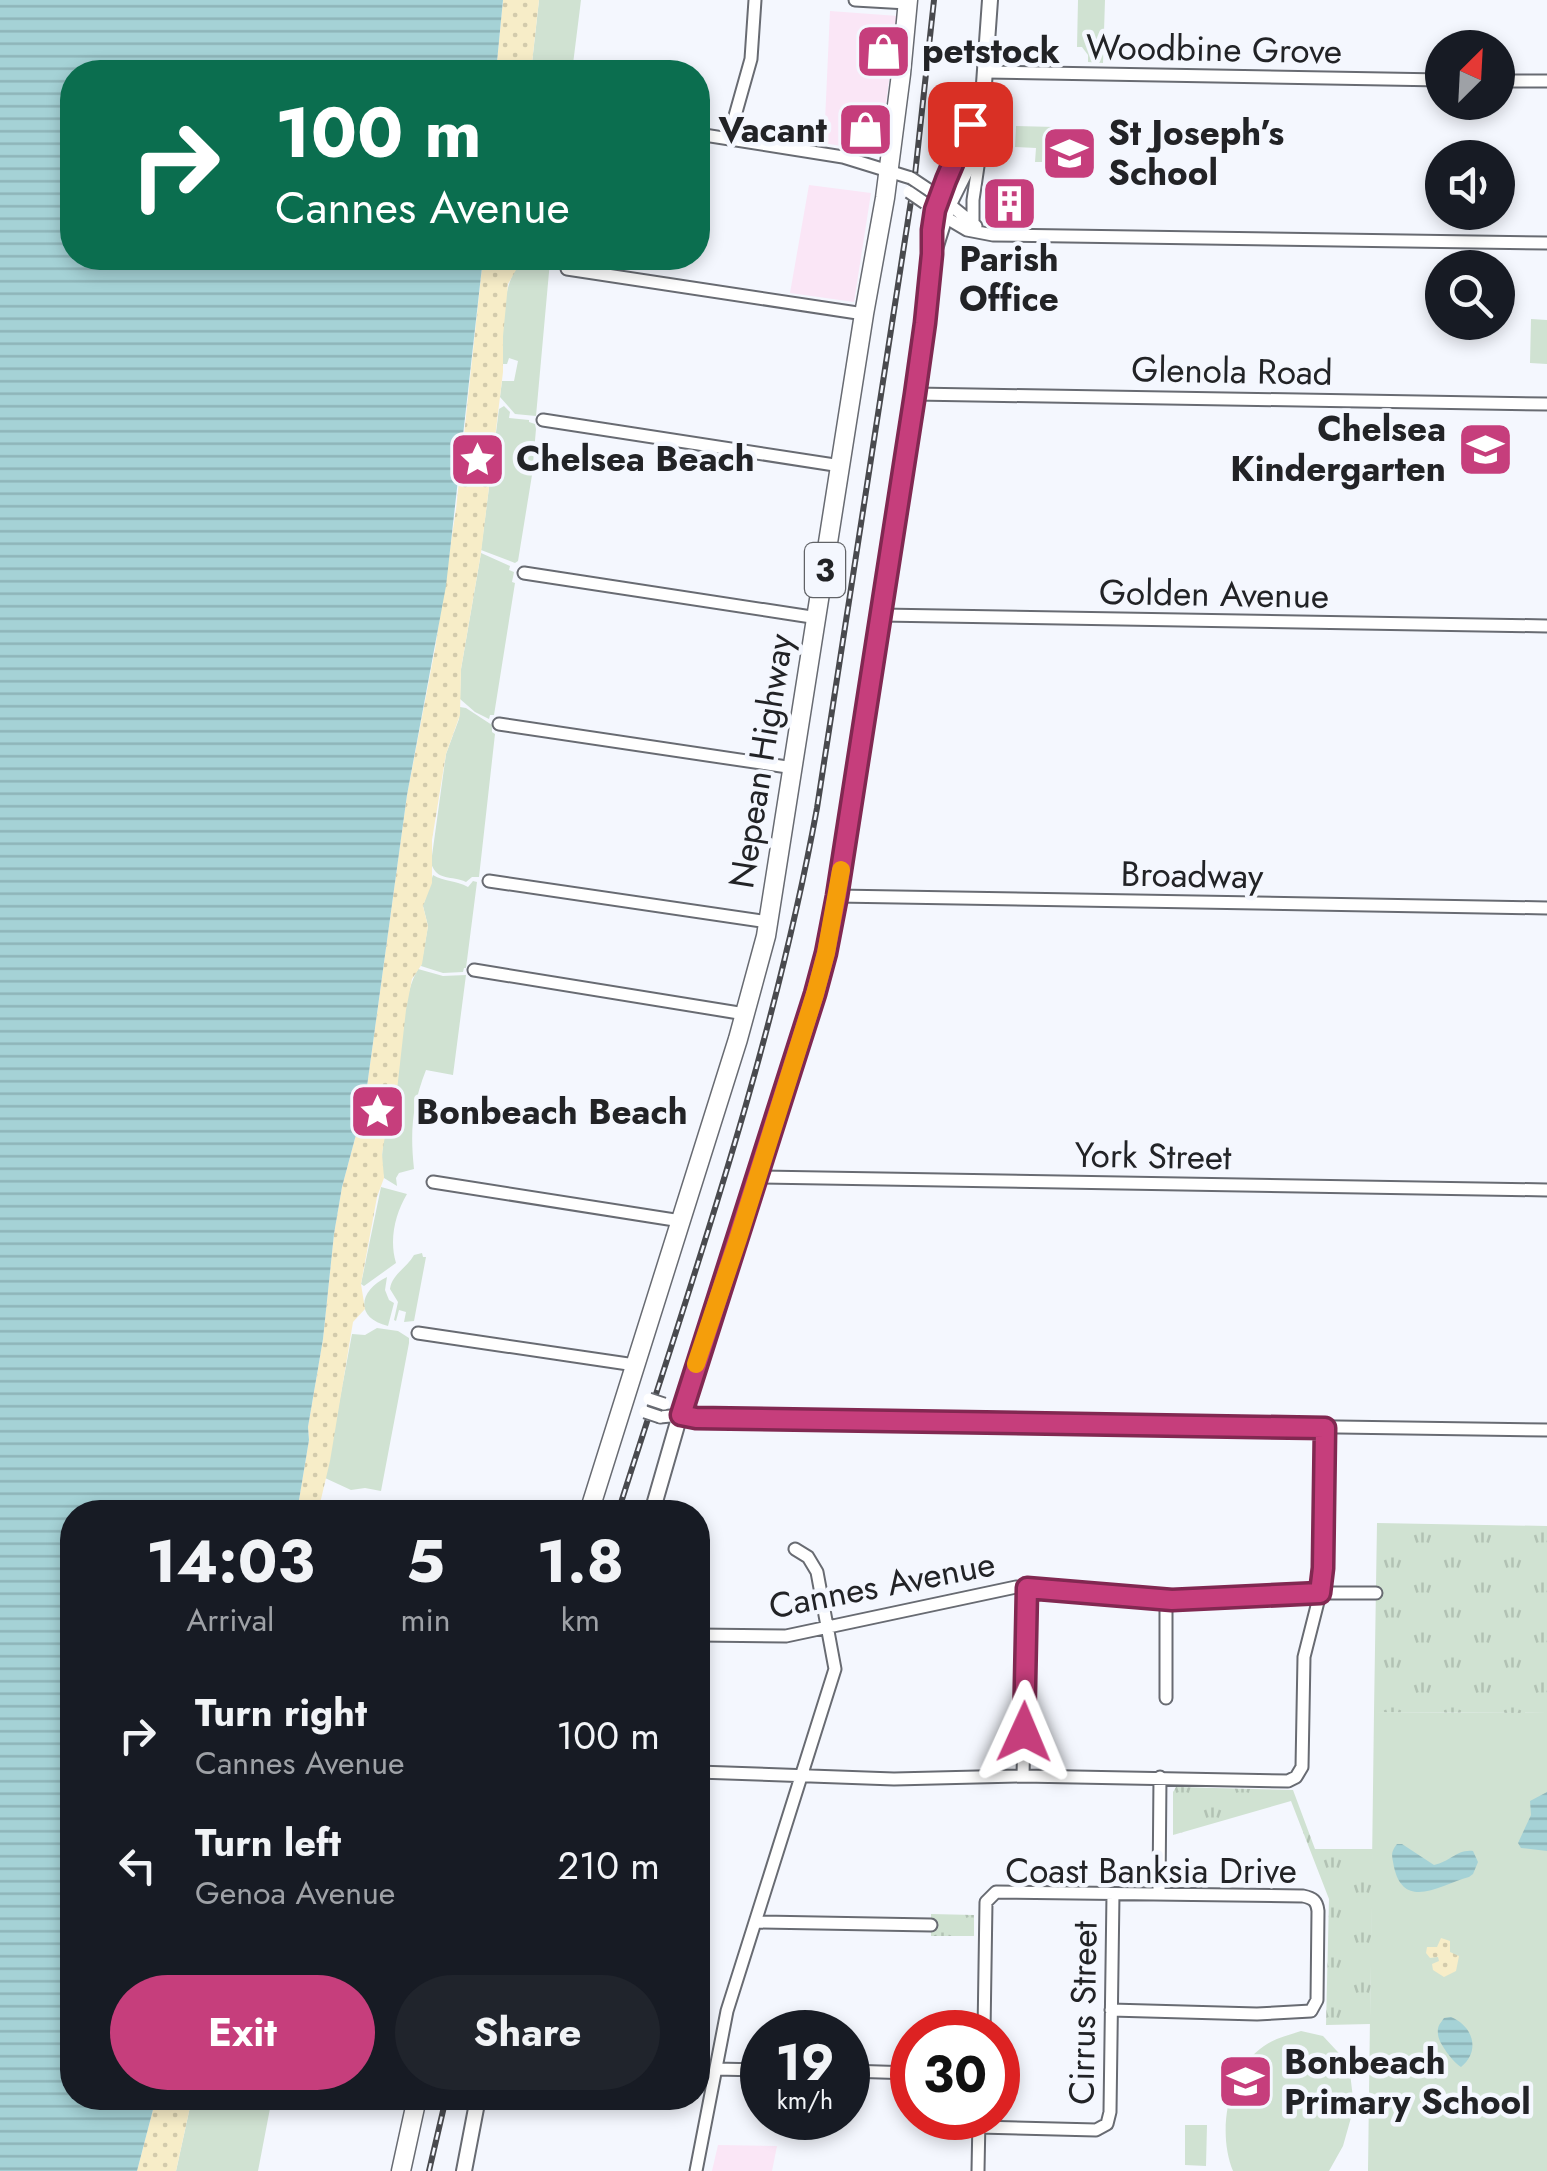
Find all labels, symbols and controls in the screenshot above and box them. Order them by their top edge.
shop icon: petstock [853,21,913,81]
street label: Woodbine Grove [1086,22,1342,76]
place label: petstock [922,26,1060,76]
north arrow [1425,30,1515,120]
map controls [1425,30,1515,340]
text: 100 m [275,82,482,183]
pin [928,82,1013,167]
icon: arrive [943,97,998,152]
icon: right [110,100,240,230]
shop icon: Vacant [836,100,896,160]
place label: Vacant [717,105,827,155]
place label: St Joseph’s School [1108,108,1284,198]
school or university icon: St Joseph’s School [1039,123,1099,183]
button: sound [1425,140,1515,230]
building icon: Parish Office [979,173,1039,233]
text: Cannes Avenue [275,175,570,240]
place label: Parish Office [959,234,1059,324]
button: search [1425,250,1515,340]
street label: Glenola Road [1131,344,1333,398]
place label: Chelsea Kindergarten [1230,404,1446,494]
school or university icon: Chelsea Kindergarten [1455,419,1515,479]
place icon: Chelsea Beach [447,429,507,489]
place label: Chelsea Beach [516,434,755,484]
road number: 3 [805,543,845,597]
street label: Golden Avenue [1098,567,1330,621]
street label: Nepean Highway [716,630,806,892]
street label: Broadway [1120,849,1264,901]
place icon: Bonbeach Beach [347,1082,407,1142]
place label: Bonbeach Beach [416,1087,688,1137]
street label: York Street [1074,1130,1232,1182]
text: 14:03 [146,1518,315,1605]
text: 5 [406,1518,445,1605]
text: 1.8 [537,1518,624,1605]
street label: Cannes Avenue [765,1539,999,1631]
text: Arrival [186,1597,274,1643]
text: min [401,1597,451,1643]
text: km [561,1597,600,1643]
position arrow [972,1680,1076,1784]
text: Turn right [195,1685,367,1740]
icon: right [110,1708,165,1763]
text: 100 m [556,1708,660,1763]
text: Cannes Avenue [195,1740,405,1786]
text: Turn left [195,1815,341,1870]
icon: left [110,1838,165,1893]
text: 210 m [557,1838,660,1893]
street label: Coast Banksia Drive [1005,1846,1297,1896]
text: Genoa Avenue [195,1870,395,1916]
street label: Cirrus Street [1056,1920,1110,2105]
button: Exit [110,1975,375,2090]
button: Share [395,1975,660,2090]
speed limit sign: 30 [890,2010,1020,2140]
text: 19 [776,2026,834,2099]
place label: Bonbeach Primary School [1284,2037,1531,2127]
school or university icon: Bonbeach Primary School [1215,2052,1275,2112]
text: km/h [777,2082,833,2118]

